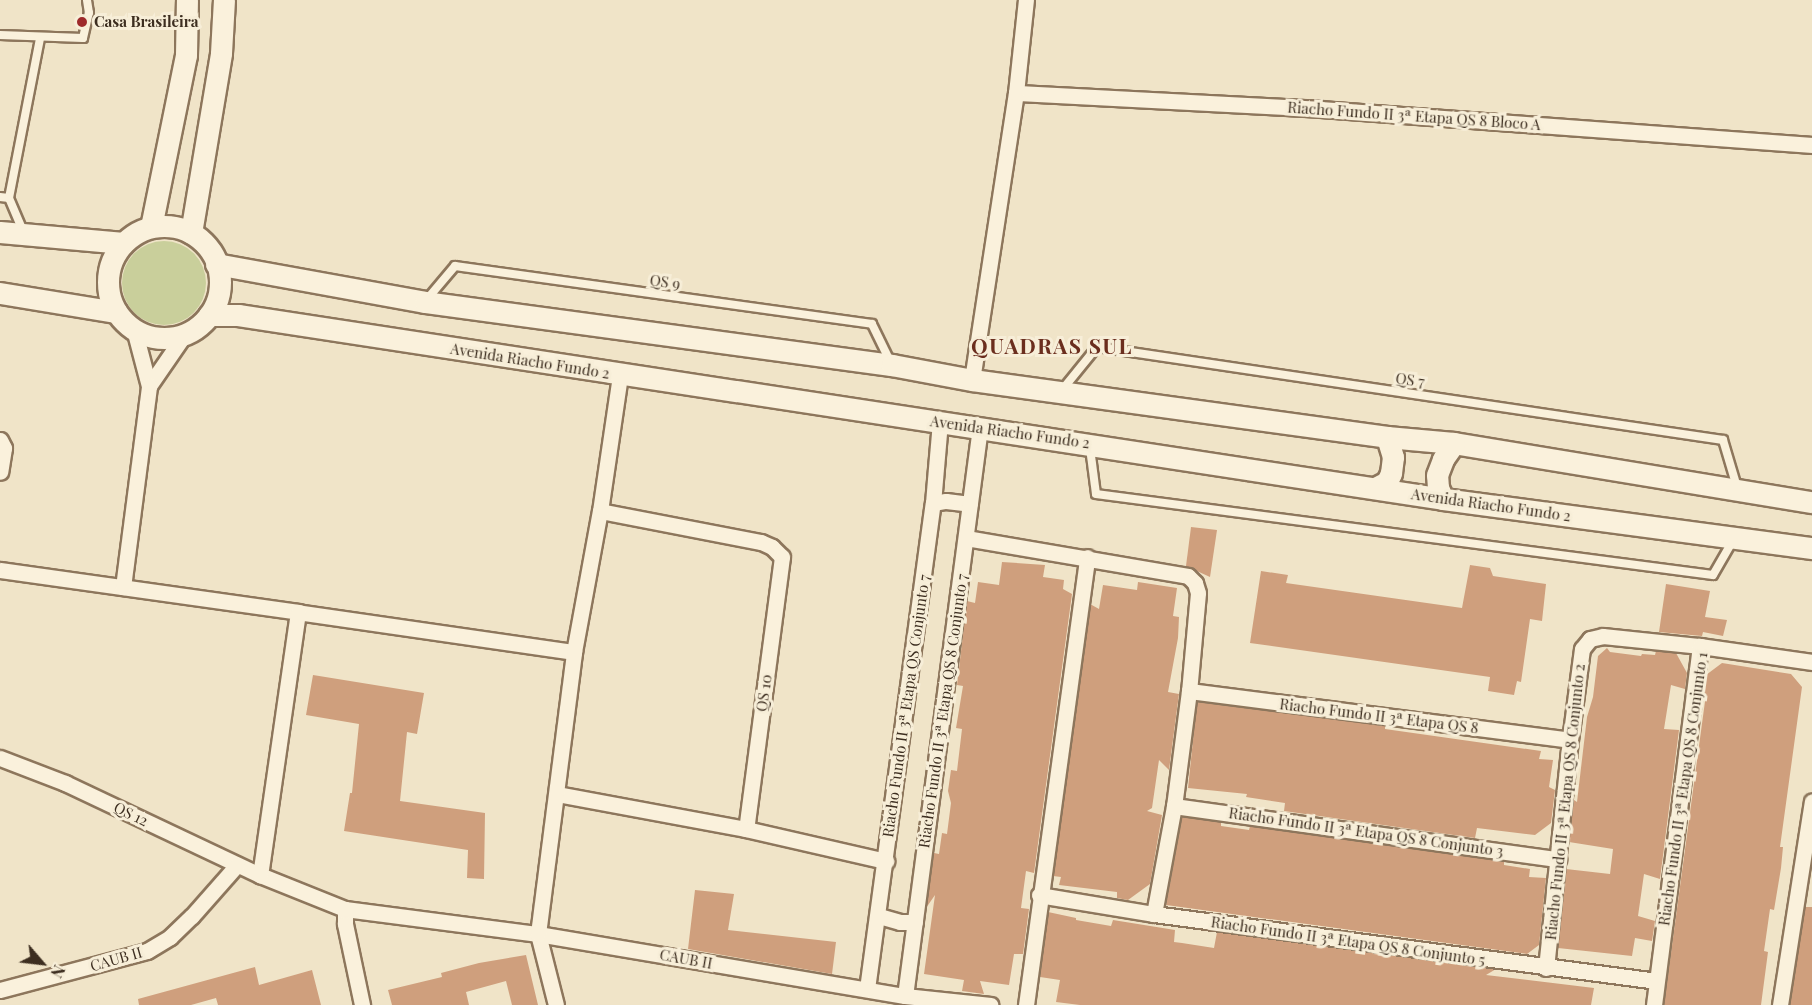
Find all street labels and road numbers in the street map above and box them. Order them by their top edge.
street label: Riacho Fundo II 3ª Etapa QS 8 Bloco A [1286,98,1542,134]
street label: QS 9 [649,271,681,293]
street label: Avenida Riacho Fundo 2 [449,340,611,382]
street label: QS 7 [1394,369,1426,391]
street label: Avenida Riacho Fundo 2 [929,412,1091,452]
street label: Avenida Riacho Fundo 2 [1410,485,1572,525]
street label: Riacho Fundo II 3ª Etapa QS Conjunto 7 [879,573,933,839]
street label: Riacho Fundo II 3ª Etapa QS 8 Conjunto 7 [915,573,971,849]
street label: Riacho Fundo II 3ª Etapa QS 8 Conjunto 1 [1655,651,1711,927]
street label: Riacho Fundo II 3ª Etapa QS 8 Conjunto 2 [1542,663,1588,941]
street label: QS 10 [752,673,776,713]
street label: Riacho Fundo II 3ª Etapa QS 8 [1278,695,1480,737]
street label: QS 12 [111,798,151,830]
street label: Riacho Fundo II 3ª Etapa QS 8 Conjunto 3 [1227,804,1505,860]
street label: Riacho Fundo II 3ª Etapa QS 8 Conjunto 5 [1210,913,1486,969]
street label: CAUB II [88,943,144,975]
street label: CAUB II [658,946,714,972]

